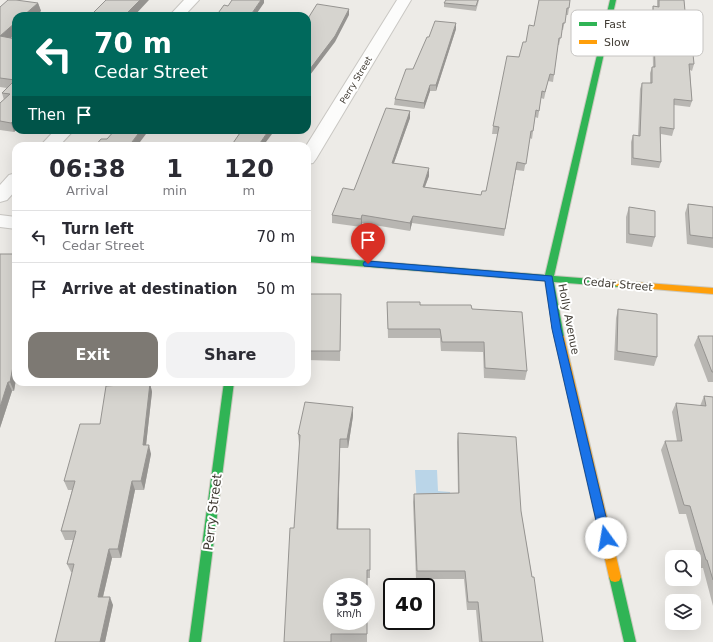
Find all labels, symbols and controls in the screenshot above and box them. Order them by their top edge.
legend [571,10,703,56]
text: Fast [604,18,627,31]
text: 70 m [94,27,172,60]
icon: left [28,28,80,80]
text: Slow [604,36,630,49]
street label: Perry Street [338,54,374,105]
text: Cedar Street [94,61,208,82]
icon: arrive [73,104,95,126]
text: Then [28,106,65,124]
text: 06:38 [49,155,125,183]
text: 1 [166,155,183,183]
text: 120 [224,155,274,183]
text: Arrival [66,183,108,198]
text: min [162,183,187,198]
text: m [243,183,255,198]
text: Turn left [62,220,134,238]
pin [351,223,385,264]
icon: left [28,226,50,248]
text: 70 m [257,228,295,246]
icon: arrive [357,229,379,251]
text: Cedar Street [62,238,144,253]
street label: Cedar Street [583,275,654,294]
icon: arrive [28,278,50,300]
text: Arrive at destination [62,280,237,298]
text: 50 m [257,280,295,298]
street label: Holly Avenue [555,283,582,356]
button: Exit [28,332,158,378]
button: Share [166,332,295,378]
street label: Perry Street [200,473,225,551]
position arrow [585,517,627,559]
map controls [665,550,701,630]
button: search [665,550,701,586]
speed limit sign: 40 [383,578,435,630]
text: 35 [335,587,363,611]
button: layers [665,594,701,630]
text: km/h [336,608,362,619]

